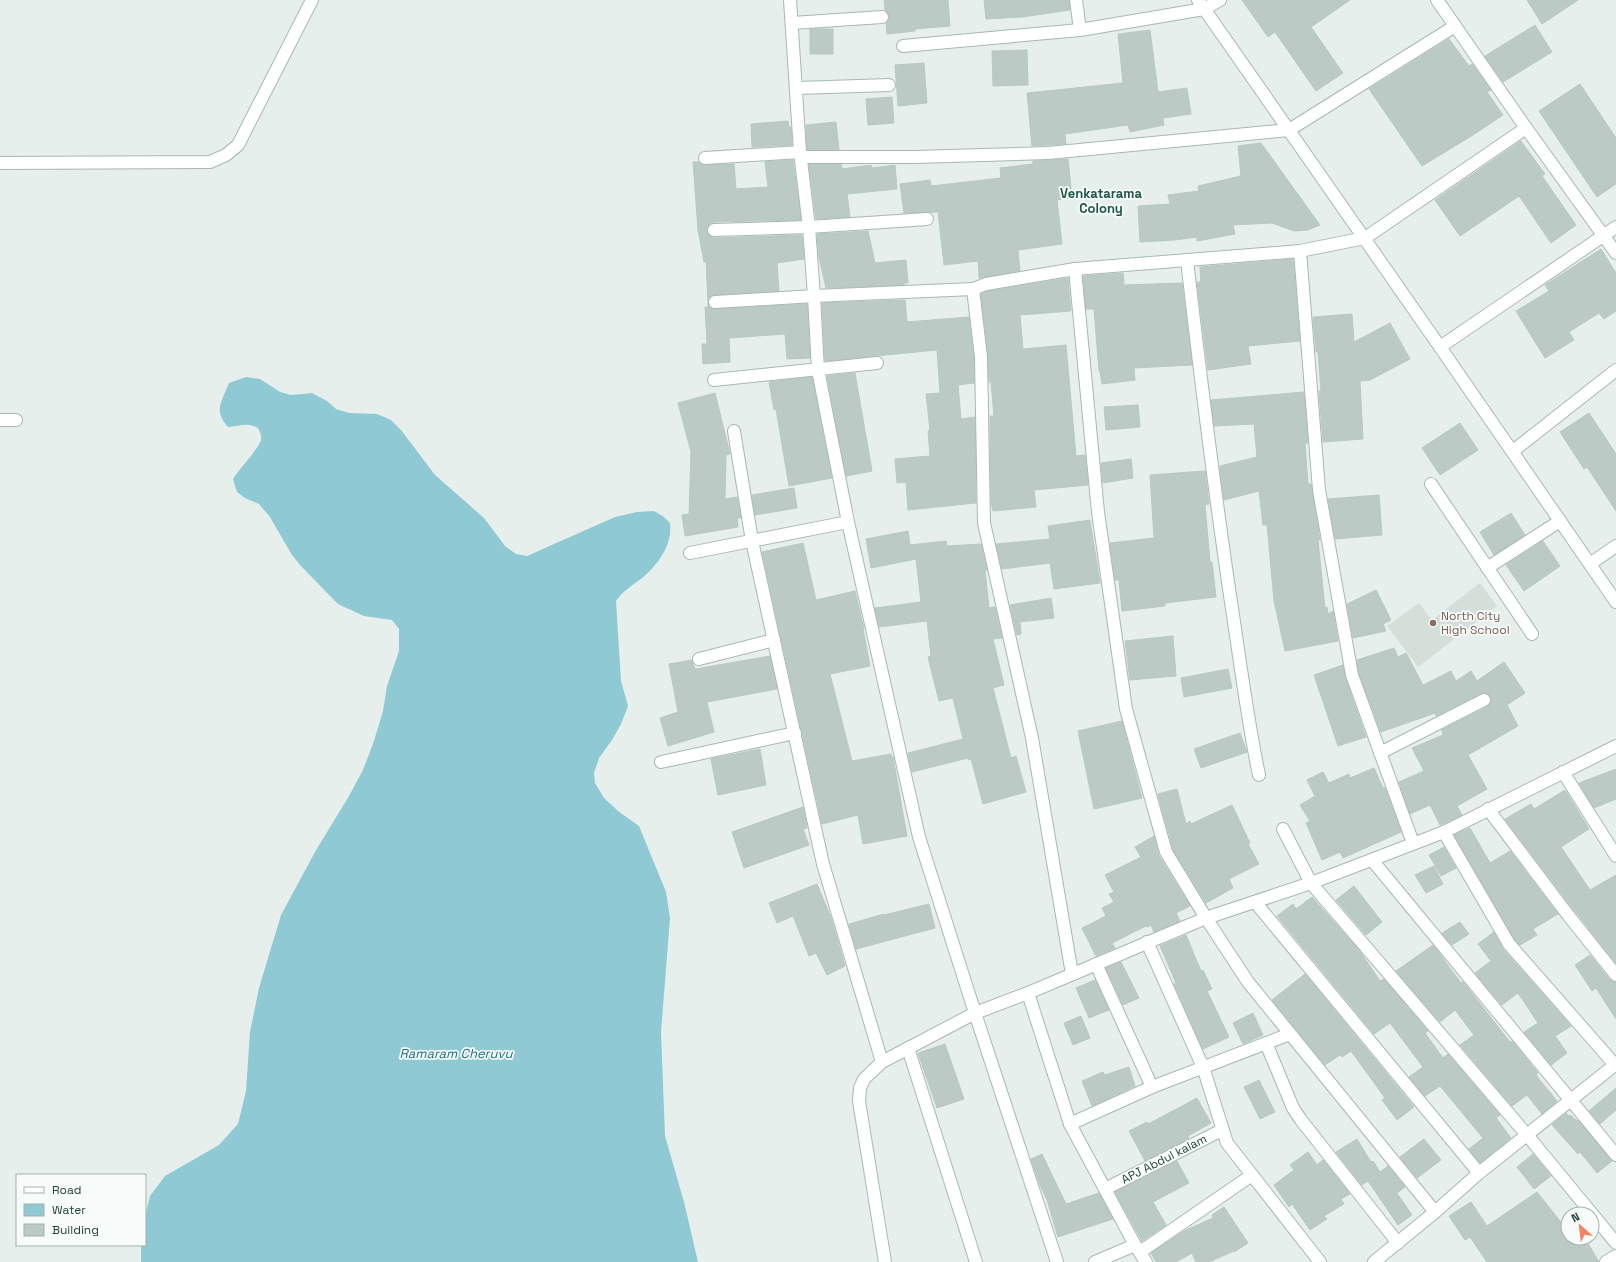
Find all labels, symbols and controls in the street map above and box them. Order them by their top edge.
district label: Venkatarama Colony [1060,185,1142,217]
place label: North City High School [1441,608,1510,638]
marker: North City High School [1428,618,1438,628]
water label: Ramaram Cheruvu [400,1045,513,1062]
street label: APJ Abdul kalam [1119,1131,1209,1187]
legend [16,1174,146,1246]
text: Road [52,1182,81,1198]
text: Water [52,1202,86,1218]
north arrow [1560,1206,1600,1246]
text: N [1569,1209,1582,1225]
text: Building [52,1222,99,1238]

